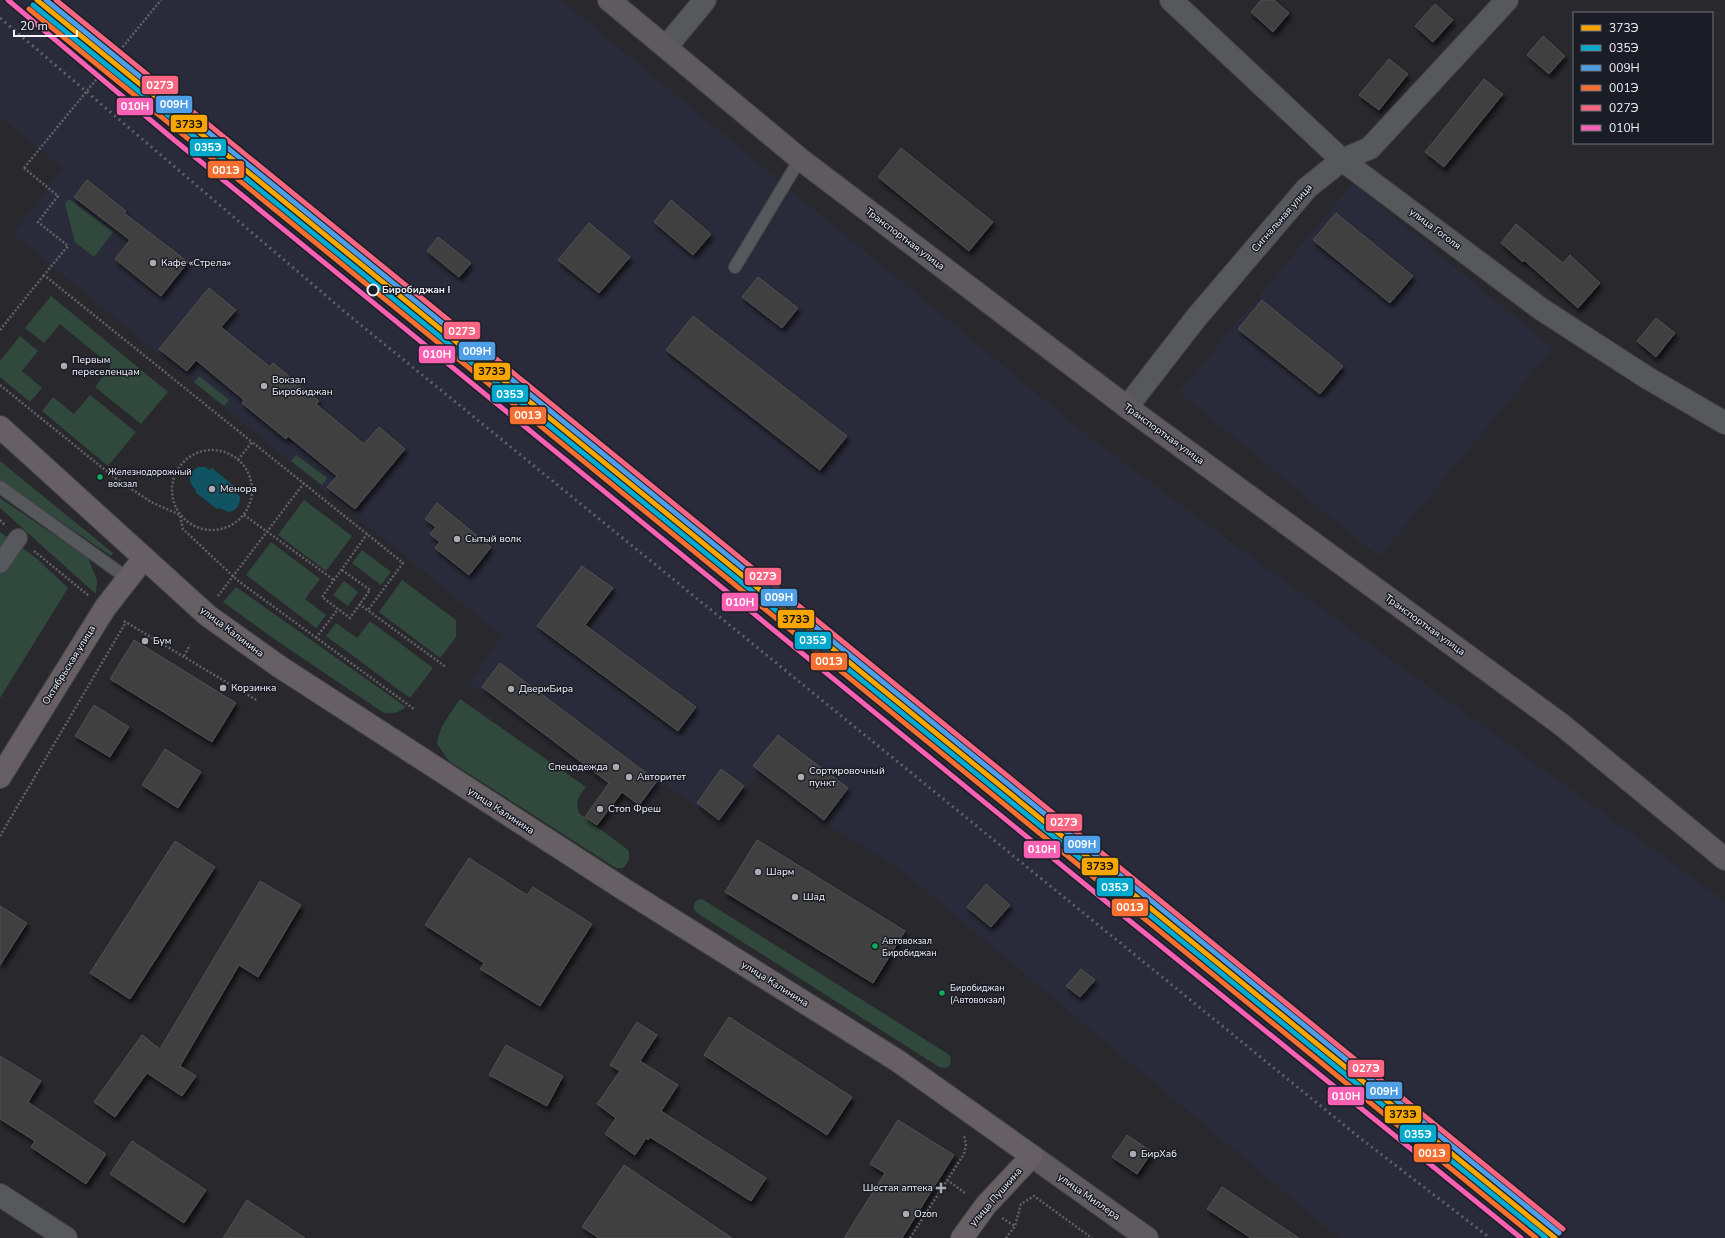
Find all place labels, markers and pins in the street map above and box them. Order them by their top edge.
place label: Кафе «Стрела» [161,256,231,270]
marker: Кафе «Стрела» [148,258,158,268]
marker: Биробиджан I [366,283,380,297]
place label: Биробиджан I [382,283,451,297]
place label: Первым переселенцам [72,353,140,379]
marker: Первым переселенцам [59,361,69,371]
place label: Вокзал Биробиджан [272,373,333,399]
marker: Вокзал Биробиджан [259,381,269,391]
place label: Железнодорожный вокзал [108,466,191,490]
marker: Железнодорожный вокзал [95,472,105,482]
place label: Менора [220,482,257,496]
marker: Менора [207,484,217,494]
place label: Сытый волк [465,532,522,546]
marker: Сытый волк [452,534,462,544]
place label: Бум [153,634,171,648]
marker: Бум [140,636,150,646]
place label: Корзинка [231,681,276,695]
place label: ДвериБира [519,682,573,696]
marker: Корзинка [218,683,228,693]
marker: ДвериБира [506,684,516,694]
place label: Спецoдежда [548,760,608,774]
marker: Спецoдежда [611,762,621,772]
place label: Сортировочный пункт [809,764,885,790]
place label: Авторитет [637,770,687,784]
marker: Авторитет [624,772,634,782]
marker: Сортировочный пункт [796,772,806,782]
place label: Стоп Фреш [608,802,661,816]
marker: Стоп Фреш [595,804,605,814]
place label: Шарм [766,865,794,879]
marker: Шарм [753,867,763,877]
place label: Шад [803,890,825,904]
marker: Шад [790,892,800,902]
place label: Автовокзал Биробиджан [882,935,937,959]
marker: Автовокзал Биробиджан [870,941,880,951]
place label: Биробиджан (Автовокзал) [950,982,1006,1006]
marker: Биробиджан (Автовокзал) [937,988,947,998]
place label: БирХаб [1141,1147,1177,1161]
marker: БирХаб [1128,1149,1138,1159]
place label: Шестая аптека [863,1181,933,1195]
marker: Шестая аптека [936,1183,946,1193]
place label: Ozon [914,1207,937,1221]
marker: Ozon [901,1209,911,1219]

